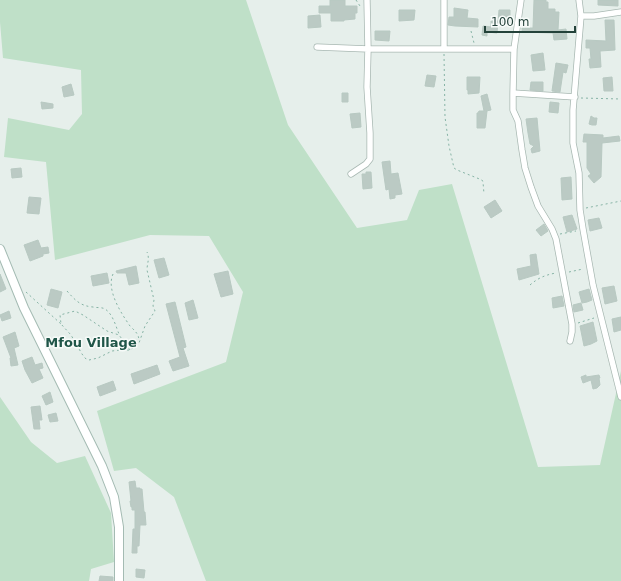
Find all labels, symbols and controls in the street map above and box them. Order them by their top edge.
scale bar [485,8,575,34]
text: 100 m [491,15,529,29]
district label: Mfou Village [45,335,137,350]

